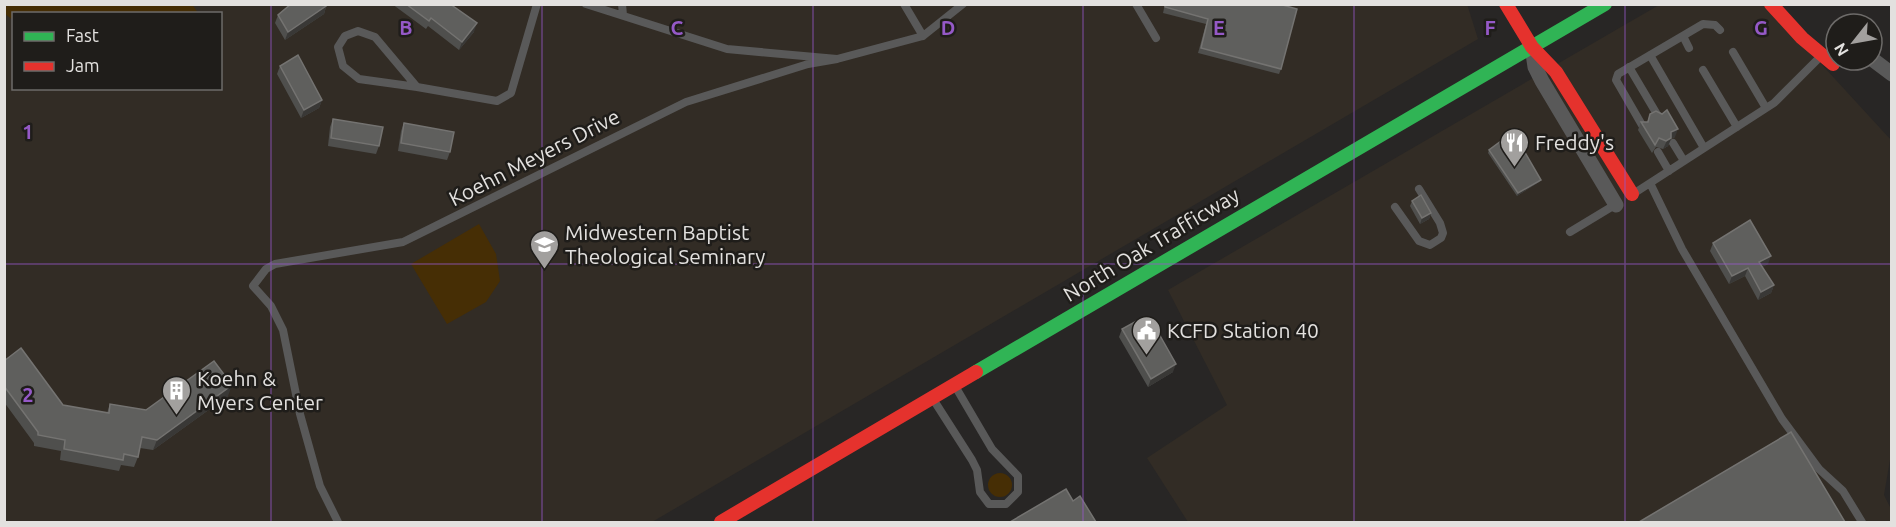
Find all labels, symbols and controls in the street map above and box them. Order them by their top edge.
legend [12,12,222,90]
north arrow [1824,12,1884,72]
text: B [399,16,413,39]
text: C [671,16,684,39]
text: D [941,16,955,39]
text: E [1213,16,1225,39]
text: F [1484,16,1496,39]
text: G [1754,16,1768,39]
text: Fast [66,25,99,45]
text: N [1830,40,1852,59]
text: Jam [66,55,100,75]
street label: Koehn Meyers Drive [445,104,623,210]
text: 1 [22,120,34,143]
restaurant icon: Freddy's [1498,126,1530,168]
place label: Freddy's [1535,130,1614,154]
street label: North Oak Trafficway [1059,182,1243,306]
place label: Midwestern Baptist Theological Seminary [565,220,765,268]
school or university icon: Midwestern Baptist Theological Seminary [528,228,560,270]
public building icon: KCFD Station 40 [1130,314,1162,356]
place label: KCFD Station 40 [1167,318,1319,342]
place label: Koehn & Myers Center [197,366,323,414]
building icon: Koehn & Myers Center [160,374,192,416]
text: 2 [22,383,34,406]

